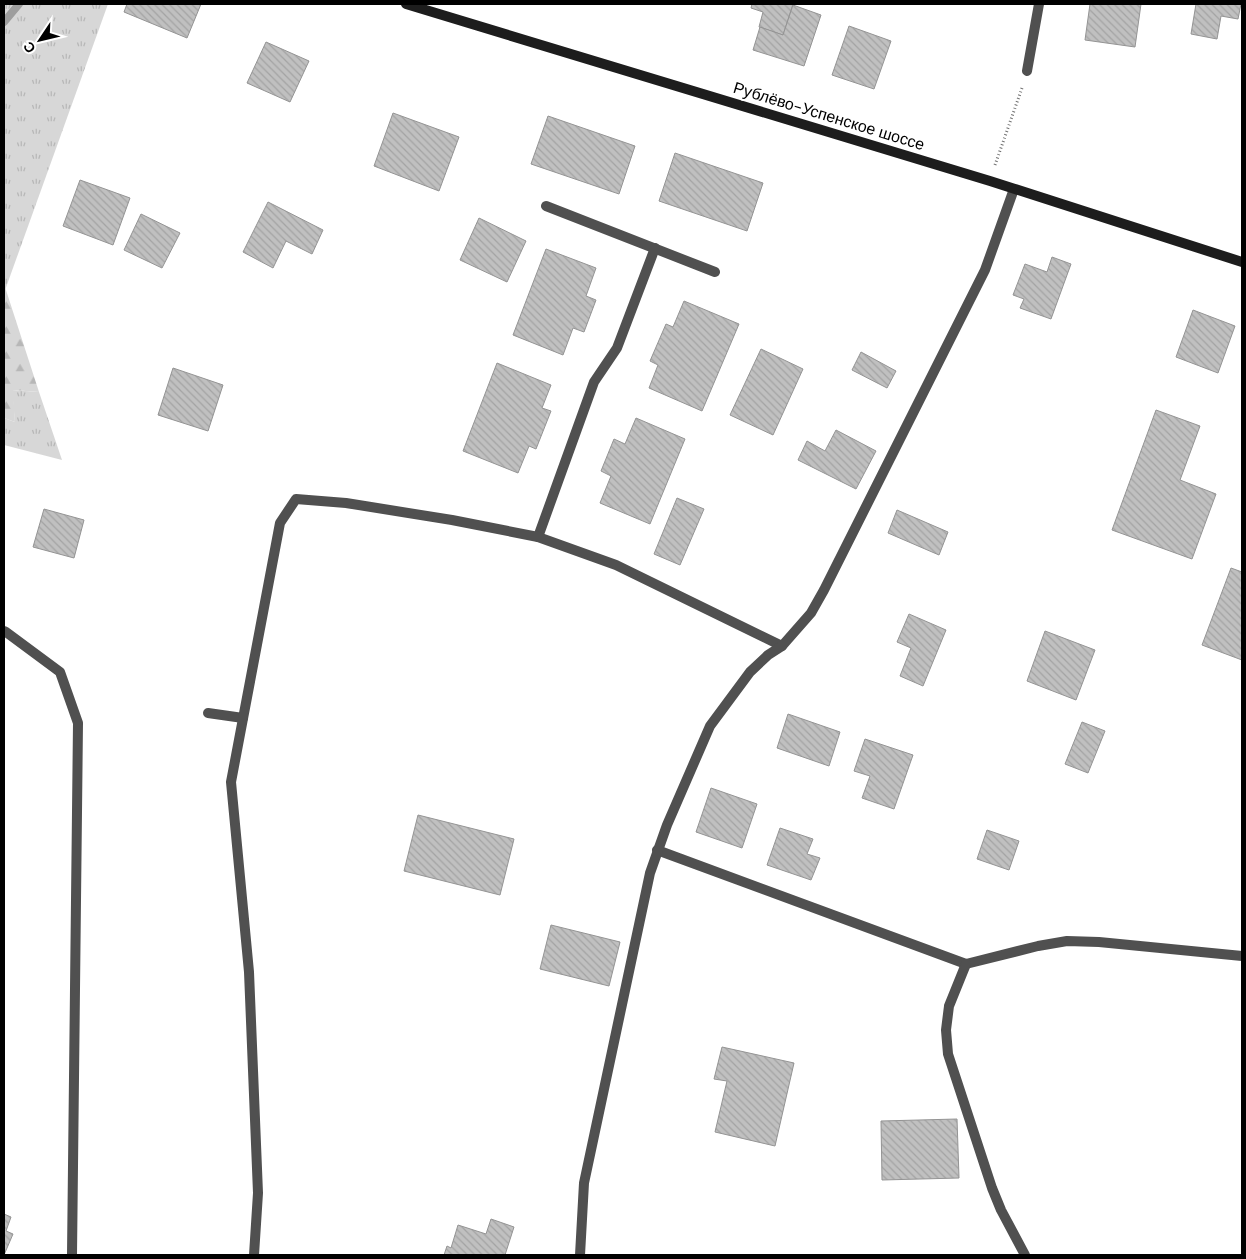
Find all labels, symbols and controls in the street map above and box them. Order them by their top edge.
north arrow [15,15,65,65]
text: С [19,38,40,57]
street label: Рублёво-Успенское шоссе [731,77,927,155]

